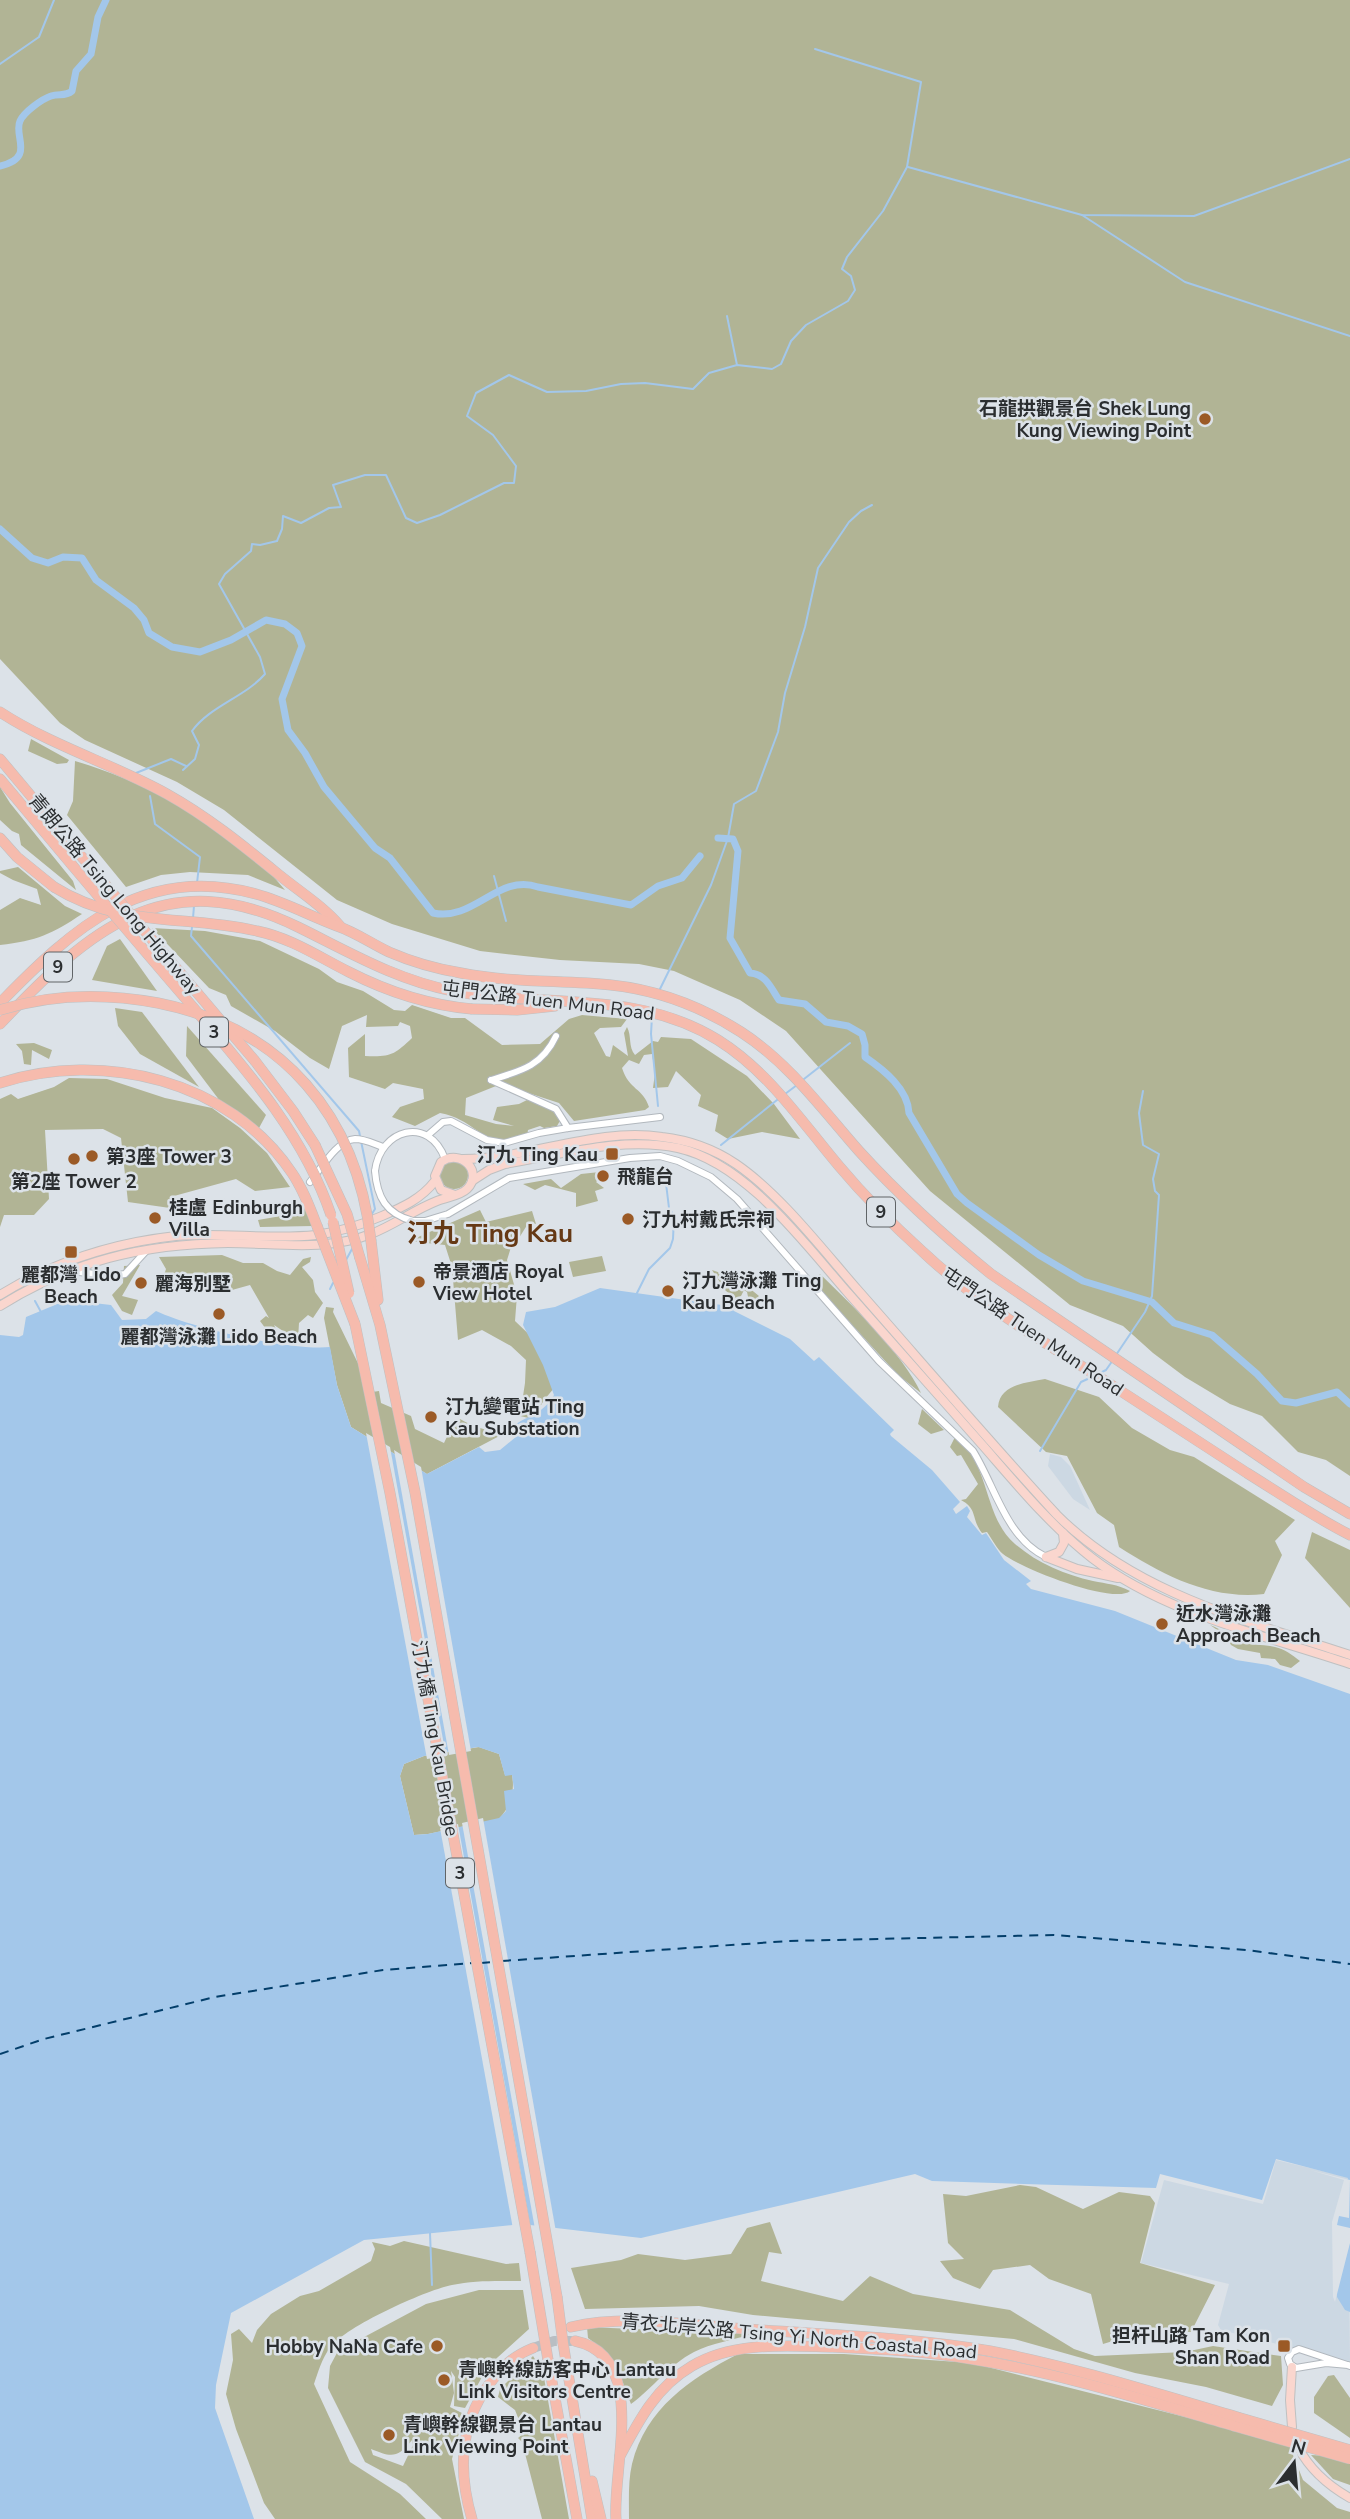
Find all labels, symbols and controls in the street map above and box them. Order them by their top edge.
place label: 石龍拱觀景台 Shek Lung Kung Viewing Point [979,396,1192,444]
marker: 石龍拱觀景台 Shek Lung Kung Viewing Point [1197,411,1213,427]
street label: 青朗公路 Tsing Long Highway [22,789,206,1001]
road number: 9 [44,952,72,982]
street label: 屯門公路 Tuen Mun Road [440,975,656,1027]
road number: 3 [200,1017,228,1046]
place label: 汀九 Ting Kau [476,1142,598,1168]
place label: 第3座 Tower 3 [106,1144,232,1170]
marker: 汀九 Ting Kau [604,1146,620,1162]
marker: 第3座 Tower 3 [84,1148,100,1164]
marker: 第2座 Tower 2 [66,1151,82,1167]
place label: 飛龍台 [617,1164,674,1190]
marker: 飛龍台 [595,1168,611,1184]
place label: 第2座 Tower 2 [11,1169,137,1195]
place label: 桂盧 Edinburgh Villa [168,1195,303,1243]
road number: 9 [867,1198,895,1226]
place label: 汀九村戴氏宗祠 [642,1207,775,1233]
marker: 桂盧 Edinburgh Villa [147,1210,163,1226]
marker: 汀九村戴氏宗祠 [620,1211,636,1227]
district label: 汀九 Ting Kau [407,1216,573,1251]
marker: 麗都灣 Lido Beach [63,1244,79,1260]
place label: 帝景酒店 Royal View Hotel [432,1259,564,1307]
street label: 屯門公路 Tuen Mun Road [936,1261,1128,1402]
place label: 麗都灣 Lido Beach [21,1262,121,1310]
place label: 汀九灣泳灘 Ting Kau Beach [682,1268,821,1316]
place label: 麗海別墅 [155,1271,231,1297]
marker: 帝景酒店 Royal View Hotel [411,1274,427,1290]
marker: 麗海別墅 [133,1275,149,1291]
marker: 汀九灣泳灘 Ting Kau Beach [660,1283,676,1299]
marker: 麗都灣泳灘 Lido Beach [211,1306,227,1322]
place label: 麗都灣泳灘 Lido Beach [121,1324,317,1350]
place label: 汀九變電站 Ting Kau Substation [445,1394,584,1442]
marker: 汀九變電站 Ting Kau Substation [423,1409,439,1425]
place label: 近水灣泳灘 Approach Beach [1176,1601,1321,1649]
marker: 近水灣泳灘 Approach Beach [1154,1616,1170,1632]
street label: 汀九橋 Ting Kau Bridge [405,1638,465,1838]
road number: 3 [446,1858,474,1887]
street label: 青衣北岸公路 Tsing Yi North Coastal Road [620,2308,978,2366]
place label: 担杆山路 Tam Kon Shan Road [1112,2323,1270,2371]
place label: Hobby NaNa Cafe [265,2334,423,2360]
marker: Hobby NaNa Cafe [429,2338,445,2354]
marker: 担杆山路 Tam Kon Shan Road [1276,2338,1292,2354]
place label: 青嶼幹線訪客中心 Lantau Link Visitors Centre [458,2357,676,2405]
marker: 青嶼幹線訪客中心 Lantau Link Visitors Centre [436,2372,452,2388]
place label: 青嶼幹線觀景台 Lantau Link Viewing Point [403,2412,602,2460]
marker: 青嶼幹線觀景台 Lantau Link Viewing Point [381,2427,397,2443]
north arrow [1259,2428,1329,2498]
text: N [1288,2433,1309,2462]

